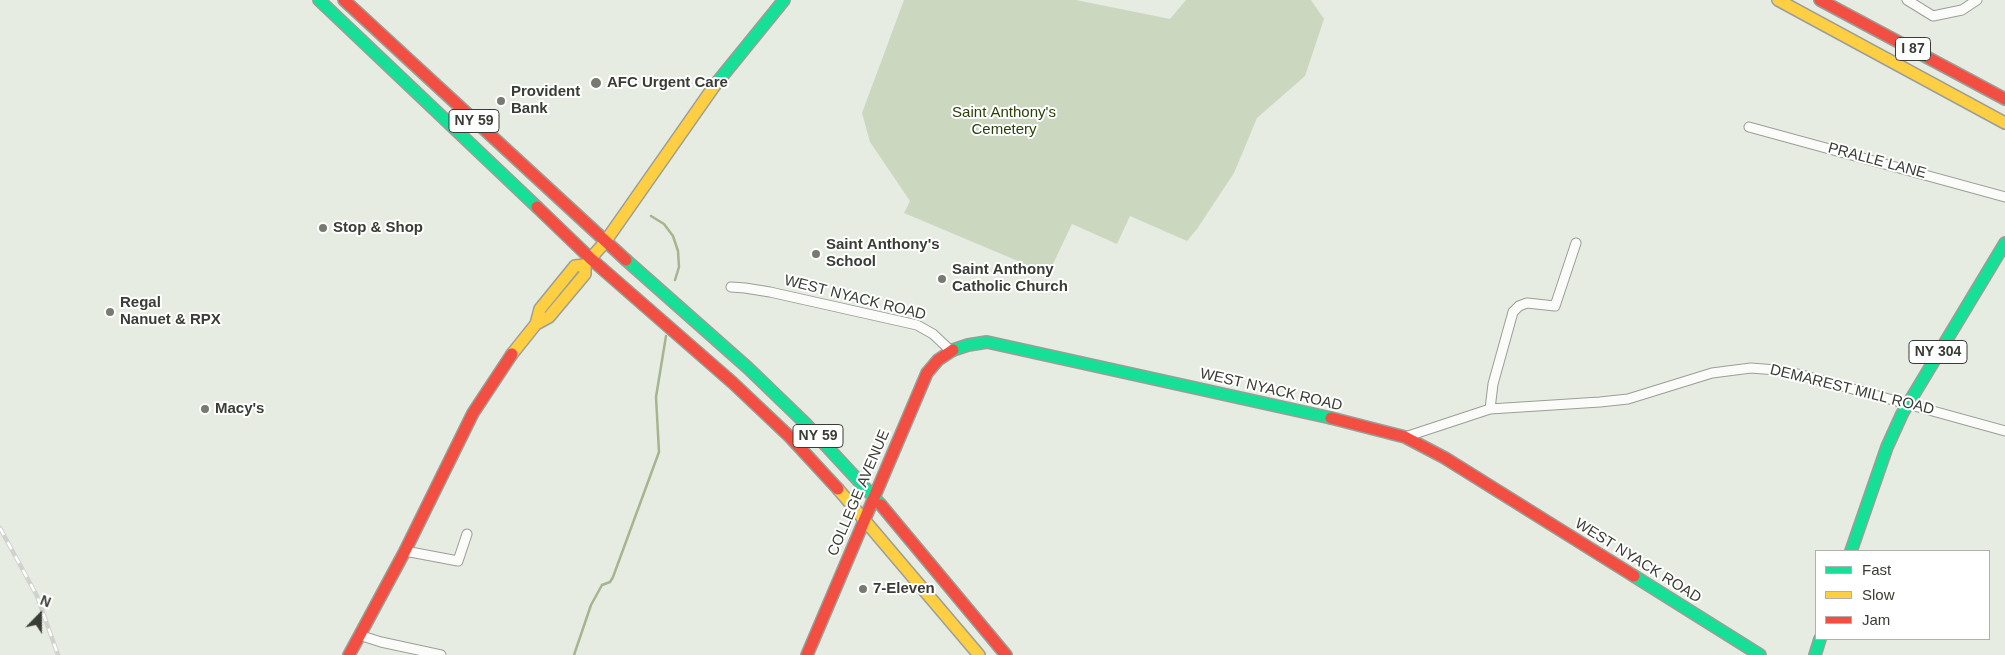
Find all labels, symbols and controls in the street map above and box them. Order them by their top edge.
road number: I 87 [1896,38,1930,61]
place label: AFC Urgent Care [607,74,728,92]
marker: AFC Urgent Care [589,76,603,90]
place label: Provident Bank [511,83,580,118]
marker: Provident Bank [495,95,507,107]
park label: Saint Anthony's Cemetery [952,104,1056,139]
road number: NY 59 [449,110,499,132]
street label: PRALLE LANE [1826,139,1928,183]
place label: Stop & Shop [333,219,423,237]
marker: Stop & Shop [317,222,329,234]
place label: Saint Anthony's School [826,236,940,271]
marker: Saint Anthony's School [810,248,822,260]
place label: Saint Anthony Catholic Church [952,261,1068,296]
street label: WEST NYACK ROAD [782,272,928,324]
marker: Saint Anthony Catholic Church [936,273,948,285]
place label: Regal Nanuet & RPX [120,294,221,329]
marker: Regal Nanuet & RPX [104,306,116,318]
road number: NY 304 [1909,341,1967,364]
street label: DEMAREST MILL ROAD [1768,361,1936,419]
street label: WEST NYACK ROAD [1198,365,1344,415]
place label: Macy's [215,400,264,418]
marker: Macy's [199,403,211,415]
road number: NY 59 [793,424,843,448]
street label: COLLEGE AVENUE [824,427,894,559]
street label: WEST NYACK ROAD [1572,515,1704,607]
legend [1815,550,1990,640]
text: Fast [1862,561,1891,578]
place label: 7-Eleven [873,580,935,598]
marker: 7-Eleven [857,583,869,595]
text: Slow [1862,586,1895,603]
north arrow [15,590,65,640]
text: N [38,592,53,610]
text: Jam [1862,611,1890,628]

